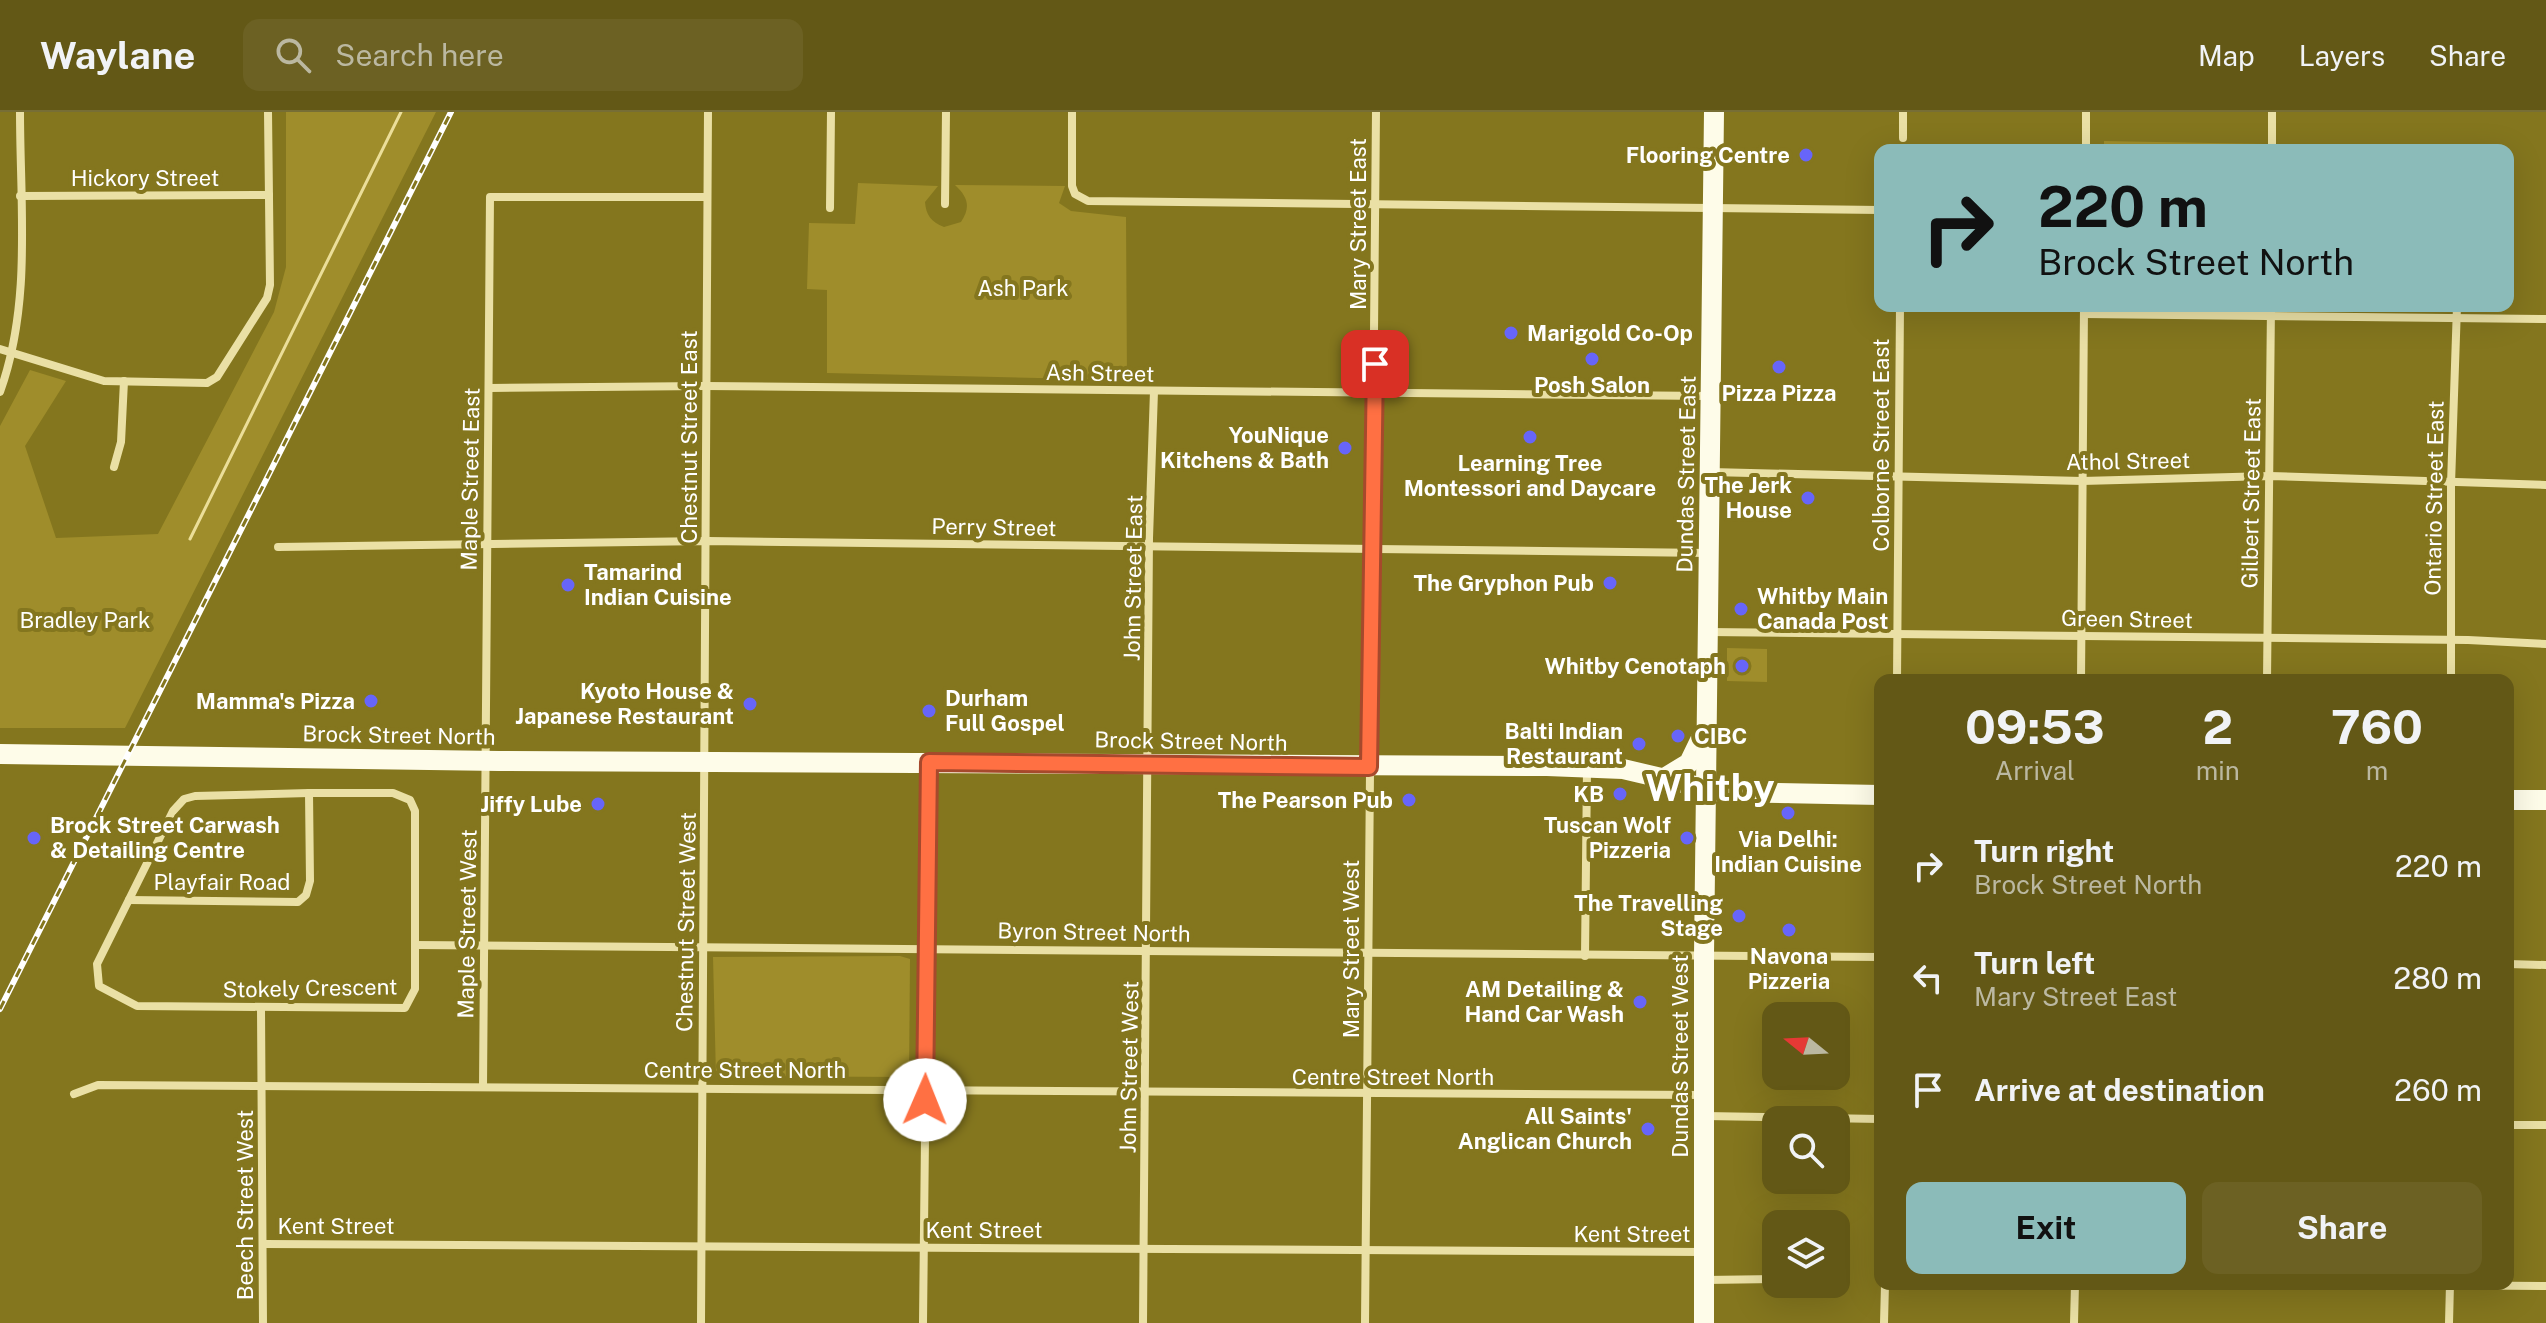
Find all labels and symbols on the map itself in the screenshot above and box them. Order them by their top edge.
street label: Mary Street East [1345,138,1371,310]
place label: Flooring Centre [1626,142,1790,168]
marker: Flooring Centre [1797,146,1815,164]
street label: Hickory Street [71,165,219,191]
park label: Ash Park [977,275,1069,301]
place label: Marigold Co-Op [1527,320,1693,346]
marker: Marigold Co-Op [1502,324,1520,342]
street label: Chestnut Street East [676,330,702,544]
pin [1341,330,1409,398]
street label: Colborne Street East [1868,338,1894,552]
marker: Posh Salon [1583,350,1601,368]
marker: Pizza Pizza [1770,358,1788,376]
street label: Ash Street [1045,359,1155,387]
place label: Posh Salon [1534,372,1650,398]
street label: Dundas Street East [1671,375,1701,573]
place label: Pizza Pizza [1721,380,1837,406]
street label: Maple Street East [455,387,485,571]
street label: Gilbert Street East [2236,397,2266,589]
street label: Ontario Street East [2419,400,2449,596]
place label: YouNique Kitchens & Bath [1160,422,1329,473]
marker: Learning Tree Montessori and Daycare [1521,428,1539,446]
marker: YouNique Kitchens & Bath [1336,439,1354,457]
street label: Athol Street [2066,447,2190,475]
place label: Learning Tree Montessori and Daycare [1404,450,1656,501]
place label: The Jerk House [1704,472,1792,523]
marker: The Jerk House [1799,489,1817,507]
street label: John Street East [1119,495,1147,661]
street label: Perry Street [931,513,1057,541]
place label: Tamarind Indian Cuisine [584,559,732,610]
place label: The Gryphon Pub [1414,570,1594,596]
marker: The Gryphon Pub [1601,574,1619,592]
marker: Tamarind Indian Cuisine [559,576,577,594]
place label: Whitby Main Canada Post [1757,583,1889,634]
marker: Whitby Main Canada Post [1732,600,1750,618]
street label: Green Street [2061,605,2193,633]
park label: Bradley Park [20,607,150,633]
place label: Whitby Cenotaph [1544,653,1726,679]
marker: Whitby Cenotaph [1733,657,1751,675]
place label: Kyoto House & Japanese Restaurant [515,678,734,729]
place label: Durham Full Gospel [945,685,1065,736]
place label: Mamma's Pizza [196,688,355,714]
marker: Mamma's Pizza [362,692,380,710]
marker: Kyoto House & Japanese Restaurant [741,695,759,713]
marker: Durham Full Gospel [920,702,938,720]
place label: Balti Indian Restaurant [1504,718,1623,769]
street label: Brock Street North [302,720,496,750]
place label: CIBC [1694,723,1747,749]
street label: Brock Street North [1094,726,1288,756]
marker: CIBC [1669,727,1687,745]
marker: Balti Indian Restaurant [1630,735,1648,753]
district label: Whitby [1645,765,1775,810]
place label: KB [1573,781,1604,807]
marker: KB [1611,785,1629,803]
place label: The Pearson Pub [1218,787,1393,813]
place label: Jiffy Lube [480,791,582,817]
marker: The Pearson Pub [1400,791,1418,809]
marker: Jiffy Lube [589,795,607,813]
marker: Via Delhi: Indian Cuisine [1779,804,1797,822]
place label: Brock Street Carwash & Detailing Centre [50,812,280,863]
street label: Chestnut Street West [671,812,701,1032]
place label: Tuscan Wolf Pizzeria [1544,812,1671,863]
place label: Via Delhi: Indian Cuisine [1714,826,1862,877]
marker: Brock Street Carwash & Detailing Centre [25,829,43,847]
street label: Maple Street West [452,829,482,1019]
marker: Tuscan Wolf Pizzeria [1678,829,1696,847]
street label: Mary Street West [1338,860,1364,1038]
street label: Playfair Road [154,869,290,895]
place label: The Travelling Stage [1574,890,1723,941]
marker: The Travelling Stage [1730,907,1748,925]
street label: Byron Street North [997,917,1191,947]
marker: Navona Pizzeria [1780,921,1798,939]
place label: Navona Pizzeria [1748,943,1830,994]
street label: Dundas Street West [1667,954,1693,1158]
street label: Stokely Crescent [222,973,398,1003]
place label: AM Detailing & Hand Car Wash [1464,976,1624,1027]
street label: John Street West [1114,980,1144,1154]
marker: AM Detailing & Hand Car Wash [1631,993,1649,1011]
north arrow [1762,1002,1850,1090]
street label: Centre Street North [644,1057,846,1083]
position arrow [883,1058,967,1142]
street label: Centre Street North [1292,1064,1494,1090]
place label: All Saints' Anglican Church [1458,1103,1632,1154]
street label: Beech Street West [232,1110,258,1300]
marker: All Saints' Anglican Church [1639,1120,1657,1138]
street label: Kent Street [277,1213,395,1239]
street label: Kent Street [925,1217,1043,1243]
street label: Kent Street [1573,1221,1691,1247]

